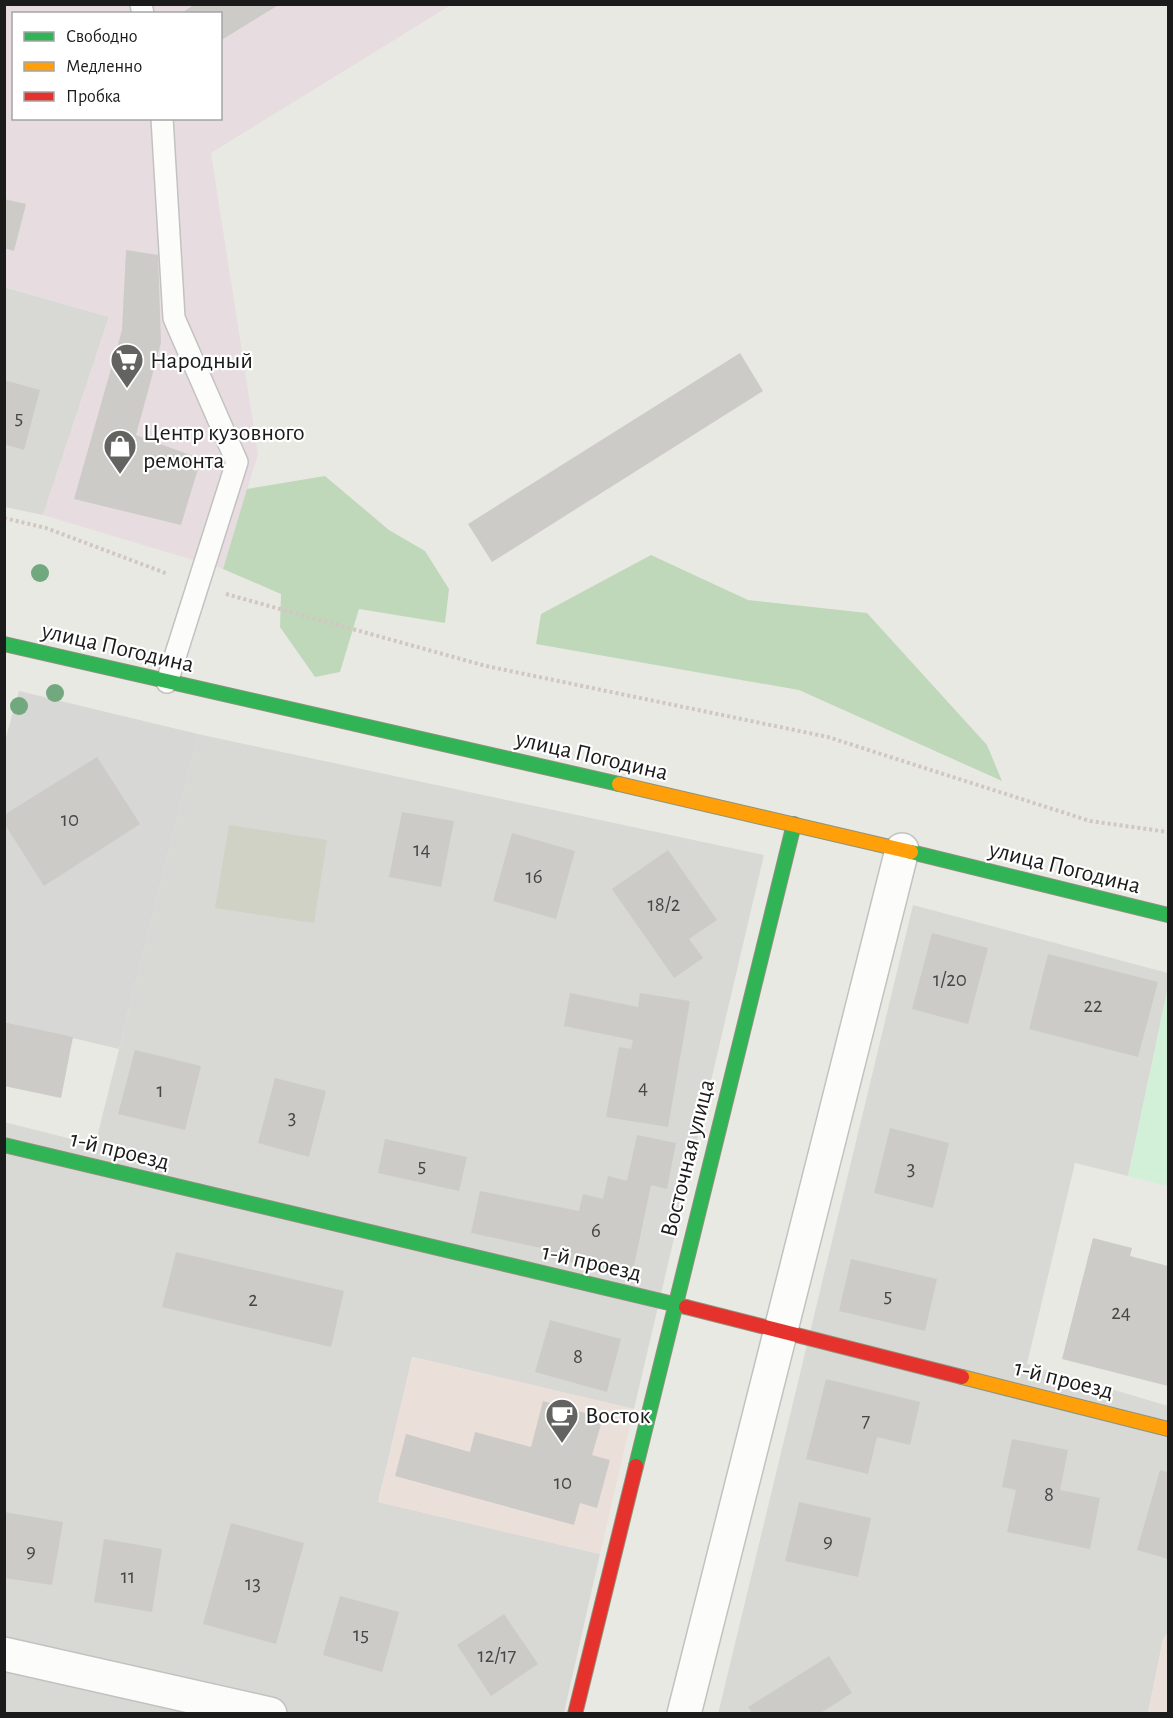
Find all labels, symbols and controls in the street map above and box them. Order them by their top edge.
legend [12,12,222,120]
text: Свободно [66,27,138,46]
text: Медленно [66,58,142,76]
text: Пробка [66,87,121,106]
supermarket icon: Народный [109,342,145,389]
place label: Народный [150,349,253,373]
house number: 5 [15,407,23,428]
place label: Центр кузовного ремонта [143,421,305,473]
shop icon: Центр кузовного ремонта [102,428,138,475]
street label: улица Погодина [38,619,196,677]
street label: улица Погодина [512,727,670,785]
house number: 10 [61,809,79,830]
street label: улица Погодина [986,837,1143,898]
house number: 14 [413,839,431,860]
house number: 16 [525,866,543,887]
house number: 18/2 [648,894,680,915]
house number: 1/20 [933,969,967,990]
house number: 22 [1083,995,1103,1016]
house number: 4 [638,1077,648,1098]
street label: Восточная улица [657,1077,719,1239]
house number: 1 [156,1080,164,1101]
house number: 3 [288,1107,296,1128]
street label: 1-й проезд [68,1127,172,1175]
house number: 5 [418,1155,426,1176]
house number: 3 [907,1158,915,1179]
house number: 6 [591,1220,601,1241]
street label: 1-й проезд [540,1240,644,1286]
house number: 5 [884,1285,892,1306]
house number: 2 [248,1289,258,1310]
house number: 24 [1111,1302,1131,1323]
house number: 8 [573,1346,583,1367]
street label: 1-й проезд [1012,1356,1116,1404]
cafe icon: Восток [544,1397,580,1444]
place label: Восток [585,1404,650,1428]
house number: 7 [862,1410,871,1431]
house number: 10 [554,1472,572,1493]
house number: 8 [1044,1484,1054,1505]
house number: 9 [823,1530,833,1551]
house number: 9 [26,1540,36,1561]
house number: 11 [121,1566,135,1587]
house number: 13 [245,1573,261,1594]
house number: 15 [353,1624,369,1645]
house number: 12/17 [478,1645,517,1666]

